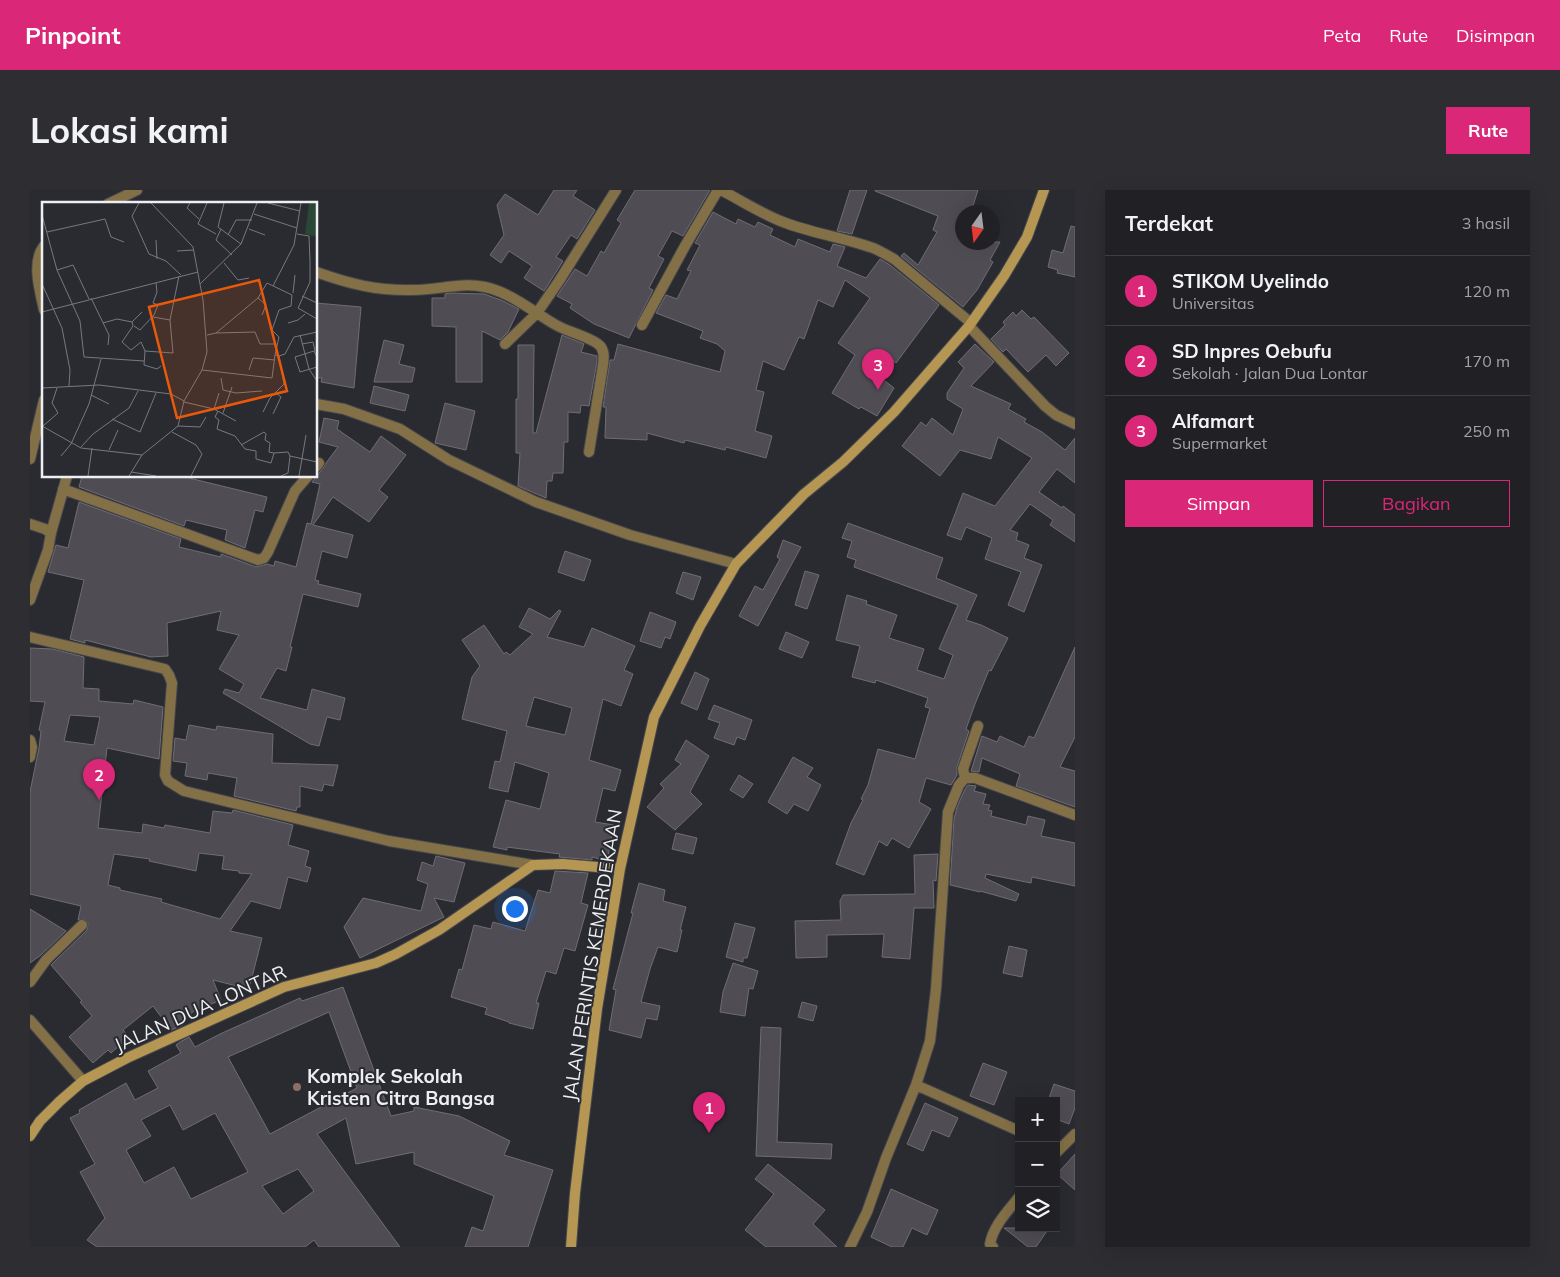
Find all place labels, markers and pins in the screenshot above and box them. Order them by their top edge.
pin: 3 [862,349,894,390]
pin: 2 [83,759,115,800]
place label: Komplek Sekolah Kristen Citra Bangsa [307,1064,495,1110]
marker: Komplek Sekolah Kristen Citra Bangsa [291,1081,303,1093]
pin: 1 [693,1092,725,1133]

